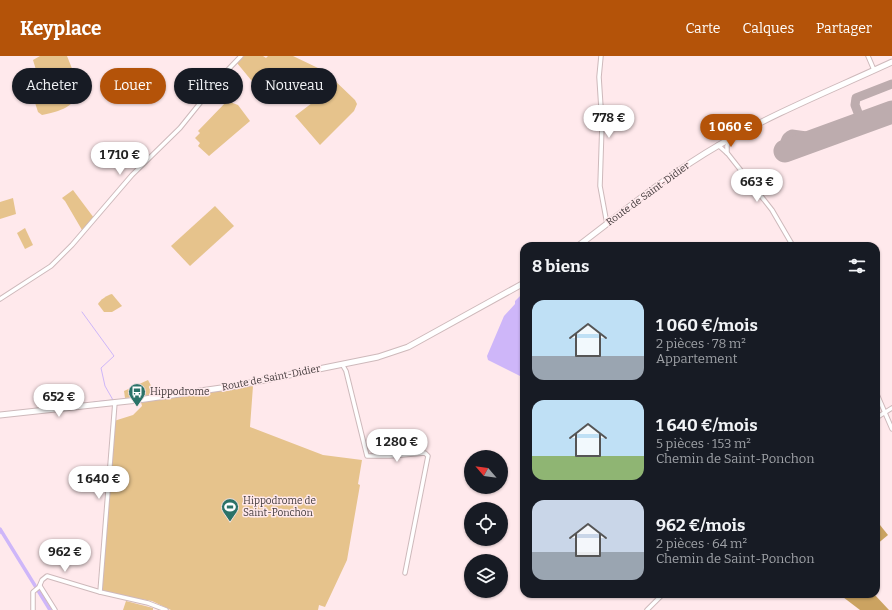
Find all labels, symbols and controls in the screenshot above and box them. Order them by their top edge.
text: Keyplace [20,17,102,40]
text: Carte [685,20,721,37]
text: Calques [743,20,794,37]
text: Partager [816,20,872,37]
chip: Acheter [12,68,92,104]
chip: Louer [100,68,166,104]
chip: Filtres [174,68,243,104]
chip: Nouveau [251,68,337,104]
pin: 778 € [581,105,637,139]
text: 778 € [592,110,626,125]
pin: 1 060 € [694,114,768,148]
text: 1 060 € [709,119,753,134]
pin: 1 710 € [83,142,157,176]
text: 1 710 € [100,147,140,162]
street label: Route de Saint-Didier [604,159,693,228]
pin: 663 € [729,169,785,203]
text: 663 € [740,174,774,189]
icon: filters [846,255,868,277]
text: 8 biens [532,256,589,277]
text: 1 060 €/mois [656,315,758,336]
icon: home [564,316,612,364]
text: 2 pièces · 78 m² [656,336,746,351]
text: Appartement [656,351,737,366]
street label: Route de Saint-Didier [221,362,322,393]
bus stop icon: Hippodrome [127,382,147,407]
pin: 652 € [31,384,87,418]
place label: Hippodrome [150,386,210,398]
text: 652 € [42,389,76,404]
text: 1 640 €/mois [656,415,758,436]
icon: home [564,416,612,464]
pin: 1 280 € [360,429,434,463]
text: 1 280 € [376,434,418,449]
text: 5 pièces · 153 m² [656,436,751,451]
north arrow [464,450,508,494]
map controls [464,450,508,598]
text: Chemin de Saint-Ponchon [656,451,815,466]
pin: 1 640 € [62,466,136,500]
text: 1 640 € [77,471,121,486]
place label: Hippodrome de Saint-Ponchon [243,495,316,519]
sports icon: Hippodrome de Saint-Ponchon [220,497,240,522]
button: locate [464,502,508,546]
text: 962 €/mois [656,515,745,536]
icon: home [564,516,612,564]
text: 2 pièces · 64 m² [656,536,747,551]
pin: 962 € [37,539,93,573]
text: 962 € [48,544,82,559]
text: Chemin de Saint-Ponchon [656,551,815,566]
button: layers [464,554,508,598]

